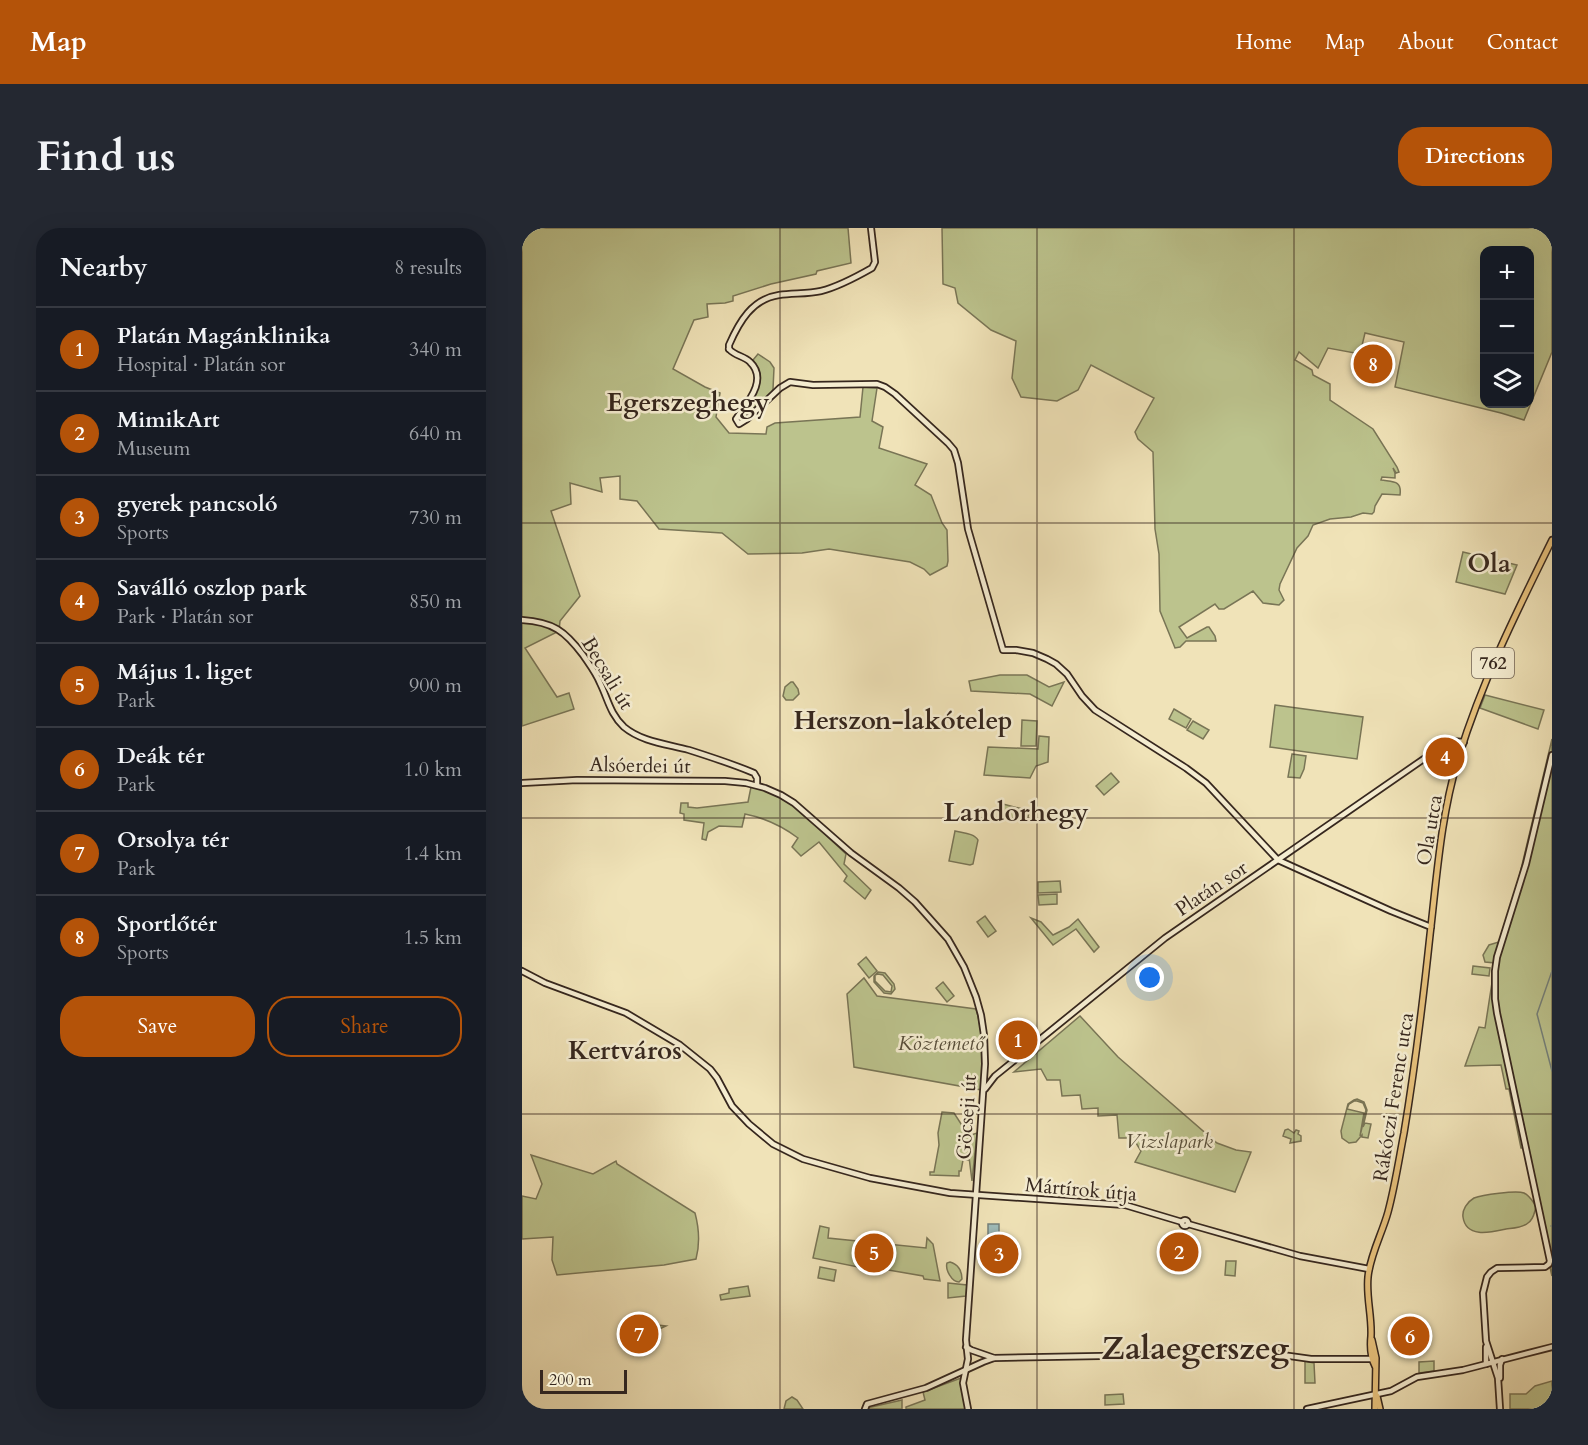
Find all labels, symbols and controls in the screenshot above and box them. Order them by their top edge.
text: Map [30,23,87,61]
text: Home [1236,28,1292,57]
text: Map [1325,28,1365,57]
text: About [1398,28,1454,57]
text: Contact [1487,28,1558,57]
button: Directions [1398,127,1552,186]
text: Find us [36,128,176,185]
map controls [1480,246,1534,408]
button: + [1480,246,1534,300]
text: Nearby [60,250,148,285]
text: 8 results [394,254,462,281]
button: − [1480,300,1534,354]
text: Platán Magánklinika [117,321,330,351]
text: 1 [74,336,85,363]
text: 340 m [409,336,462,363]
pin: 8 [1354,342,1392,386]
text: Hospital · Platán sor [117,351,285,378]
button: layers [1480,354,1534,408]
district label: Egerszeghegy [606,385,770,420]
text: MimikArt [117,405,220,435]
text: 2 [74,420,85,447]
text: 640 m [409,420,462,447]
text: Museum [117,435,190,462]
text: gyerek pancsoló [117,489,278,519]
text: 3 [74,504,85,531]
text: 730 m [409,504,462,531]
text: Sports [117,519,169,546]
district label: Ola [1467,546,1511,581]
text: Saválló oszlop park [117,573,307,603]
text: 4 [74,588,85,615]
text: 850 m [409,588,462,615]
text: Park · Platán sor [117,603,253,630]
street label: Becsali út [575,632,640,715]
road number: 762 [1472,648,1514,678]
text: Május 1. liget [117,657,252,687]
text: 5 [74,672,85,699]
text: 900 m [409,672,462,699]
text: Park [117,687,155,714]
district label: Herszon-lakótelep [793,703,1013,738]
pin: 4 [1426,734,1464,780]
text: Deák tér [117,741,205,771]
street label: Alsóerdei út [589,751,691,780]
text: 6 [74,756,85,783]
text: 1.0 km [403,756,462,783]
text: Park [117,771,155,798]
street label: Ola utca [1410,792,1449,868]
district label: Landorhegy [944,795,1089,830]
text: Orsolya tér [117,825,229,855]
text: 7 [74,840,85,867]
text: 1.4 km [403,840,462,867]
street label: Platán sor [1170,854,1253,923]
text: Park [117,855,155,882]
text: Sportlőtér [117,909,217,939]
text: 8 [74,924,85,951]
text: 1.5 km [403,924,462,951]
text: Sports [117,939,169,966]
your location [1135,963,1164,992]
button: Save [60,996,255,1057]
button: Share [267,996,462,1057]
street label: Rákóczi Ferenc utca [1367,1010,1420,1184]
pin: 1 [998,1018,1038,1062]
park label: Köztemető [898,1030,986,1057]
district label: Kertváros [568,1033,682,1068]
street label: Göcseji út [950,1073,983,1161]
park label: Vizslapark [1125,1128,1213,1155]
street label: Mártírok útja [1024,1171,1138,1208]
pin: 5 [854,1230,894,1276]
pin: 2 [1160,1230,1198,1274]
pin: 3 [980,1232,1018,1276]
pin: 7 [620,1312,658,1356]
pin: 6 [1390,1314,1430,1358]
district label: Zalaegerszeg [1101,1327,1289,1371]
scale bar [540,1367,627,1394]
text: 200 m [549,1369,591,1391]

